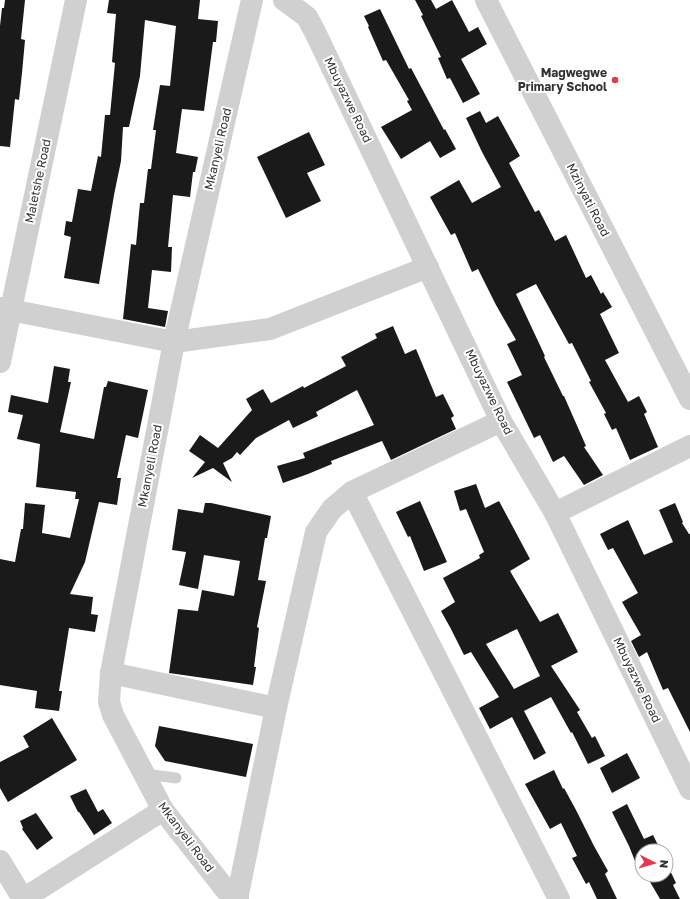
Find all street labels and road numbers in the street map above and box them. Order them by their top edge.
street label: Mbuyazwe Road [321,55,376,145]
street label: Mkanyeli Road [201,106,234,191]
street label: Maletshe Road [21,137,54,224]
street label: Mzinyati Road [564,161,613,239]
street label: Mbuyazwe Road [462,347,517,437]
street label: Mkanyeli Road [134,423,165,508]
street label: Mbuyazwe Road [610,635,665,725]
street label: Mkanyeli Road [155,799,218,875]

